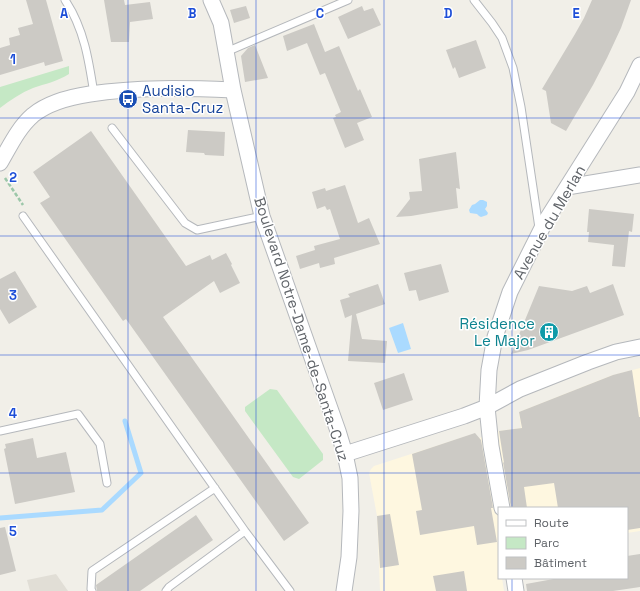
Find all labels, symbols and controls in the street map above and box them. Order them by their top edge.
text: A [60,5,69,22]
text: B [188,5,197,22]
text: C [316,5,324,22]
text: D [444,5,453,22]
text: E [572,5,580,22]
text: 1 [10,51,16,68]
place label: Audisio Santa-Cruz [142,81,223,117]
bus stop icon: Audisio Santa-Cruz [117,88,139,110]
street label: Avenue du Merlan [509,162,589,282]
text: 2 [9,169,17,186]
street label: Boulevard Notre-Dame-de-Santa-Cruz [250,194,354,464]
text: 3 [9,287,17,304]
place label: Résidence Le Major [459,314,535,350]
building icon: Résidence Le Major [538,321,560,343]
text: 4 [9,405,17,422]
legend [498,507,628,579]
text: Route [534,515,569,531]
text: 5 [9,523,17,540]
text: Parc [534,535,559,551]
text: Bâtiment [534,555,587,571]

